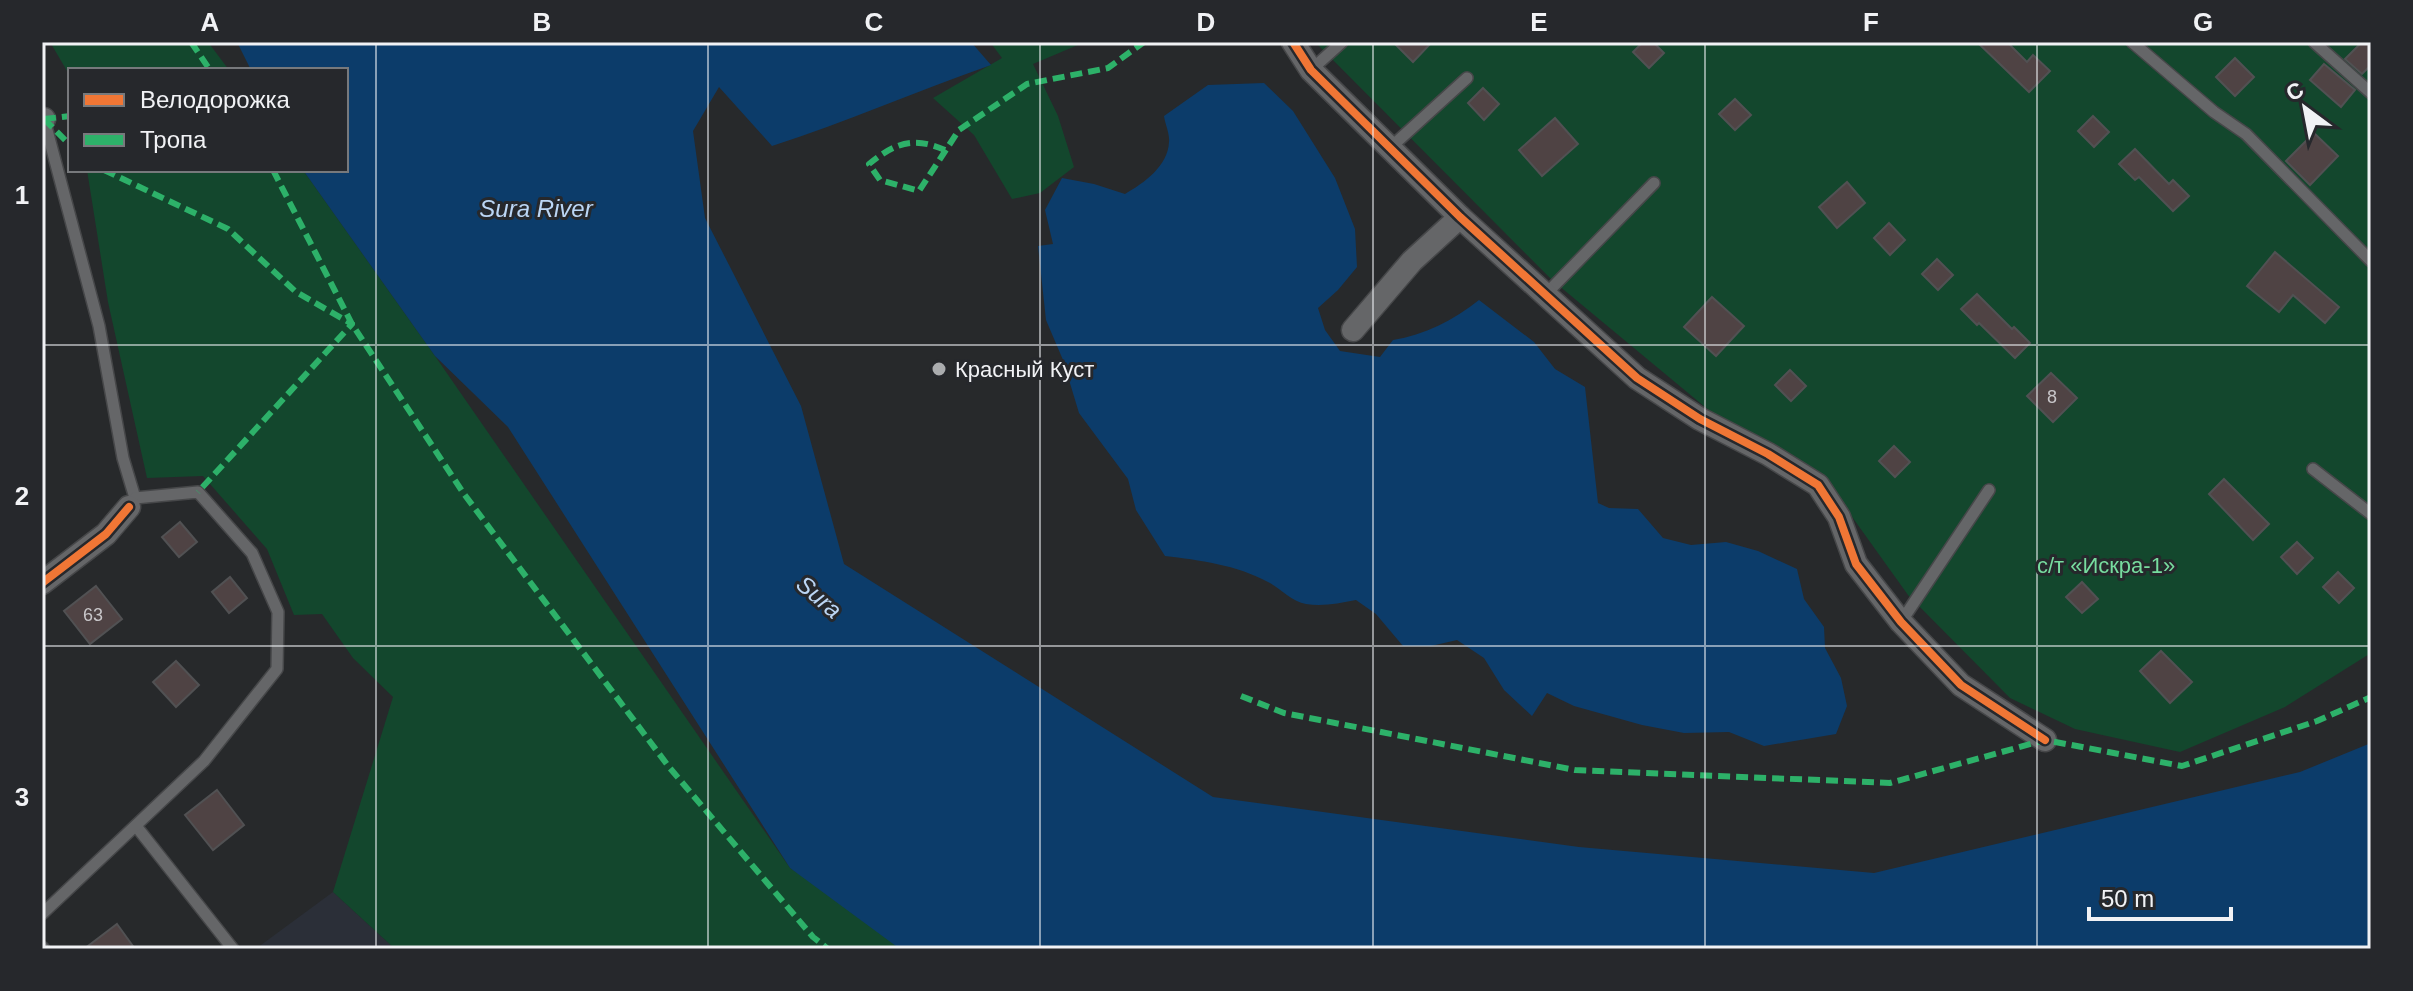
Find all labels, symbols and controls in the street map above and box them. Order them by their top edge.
text: A [201,7,220,37]
text: B [533,7,551,37]
text: C [865,7,884,37]
text: D [1197,7,1215,37]
text: E [1530,7,1548,37]
text: F [1863,7,1879,37]
text: G [2193,7,2213,37]
legend [68,68,348,172]
north arrow [2265,68,2345,148]
text: С [2281,77,2308,106]
text: Велодорожка [140,86,291,113]
text: Тропа [140,126,207,153]
text: 1 [15,180,29,210]
water label: Sura River [479,195,594,222]
place label: Красный Куст [955,357,1094,382]
marker: Красный Куст [930,360,948,378]
house number: 8 [2047,387,2057,407]
text: 2 [15,481,29,511]
park label: с/т «Искра-1» [2037,553,2175,578]
water label: Sura [791,570,847,623]
house number: 63 [83,605,103,625]
text: 3 [15,782,29,812]
scale bar [2089,871,2231,921]
text: 50 m [2101,885,2154,912]

